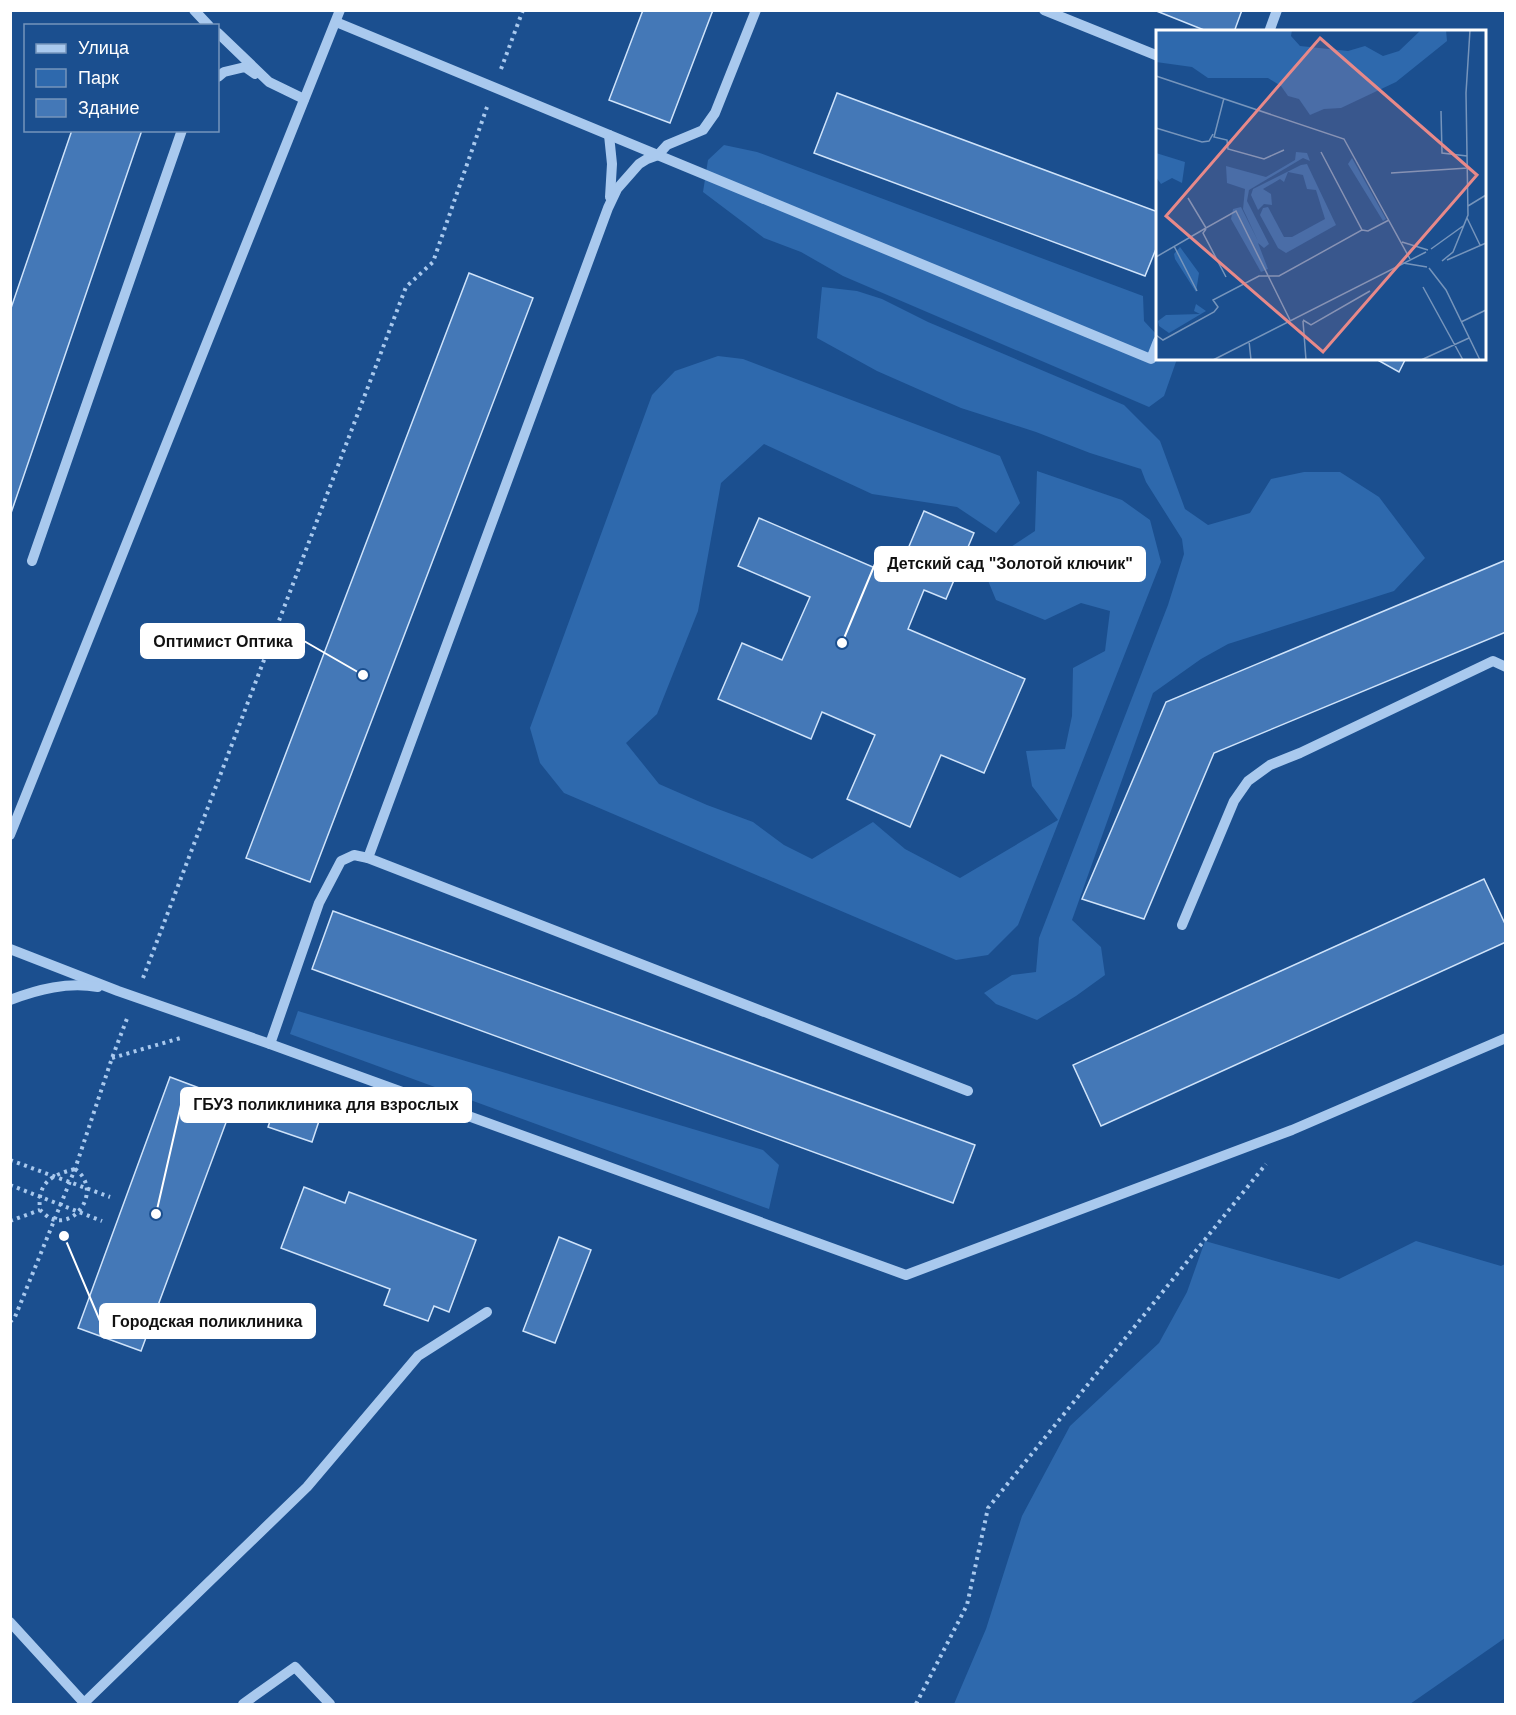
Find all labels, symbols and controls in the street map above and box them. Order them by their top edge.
legend [24,24,219,132]
inset map [1156,30,1486,360]
text: Улица [78,38,130,58]
text: Парк [78,68,119,88]
text: Здание [78,98,139,118]
callout: Детский сад "Золотой ключик" [875,547,1145,581]
text: Детский сад "Золотой ключик" [887,555,1133,572]
callout: Оптимист Оптика [141,624,304,658]
text: Оптимист Оптика [153,633,293,650]
callout: ГБУЗ поликлиника для взрослых [181,1088,471,1122]
text: ГБУЗ поликлиника для взрослых [193,1096,459,1113]
callout: Городская поликлиника [100,1304,315,1338]
text: Городская поликлиника [112,1313,302,1330]

